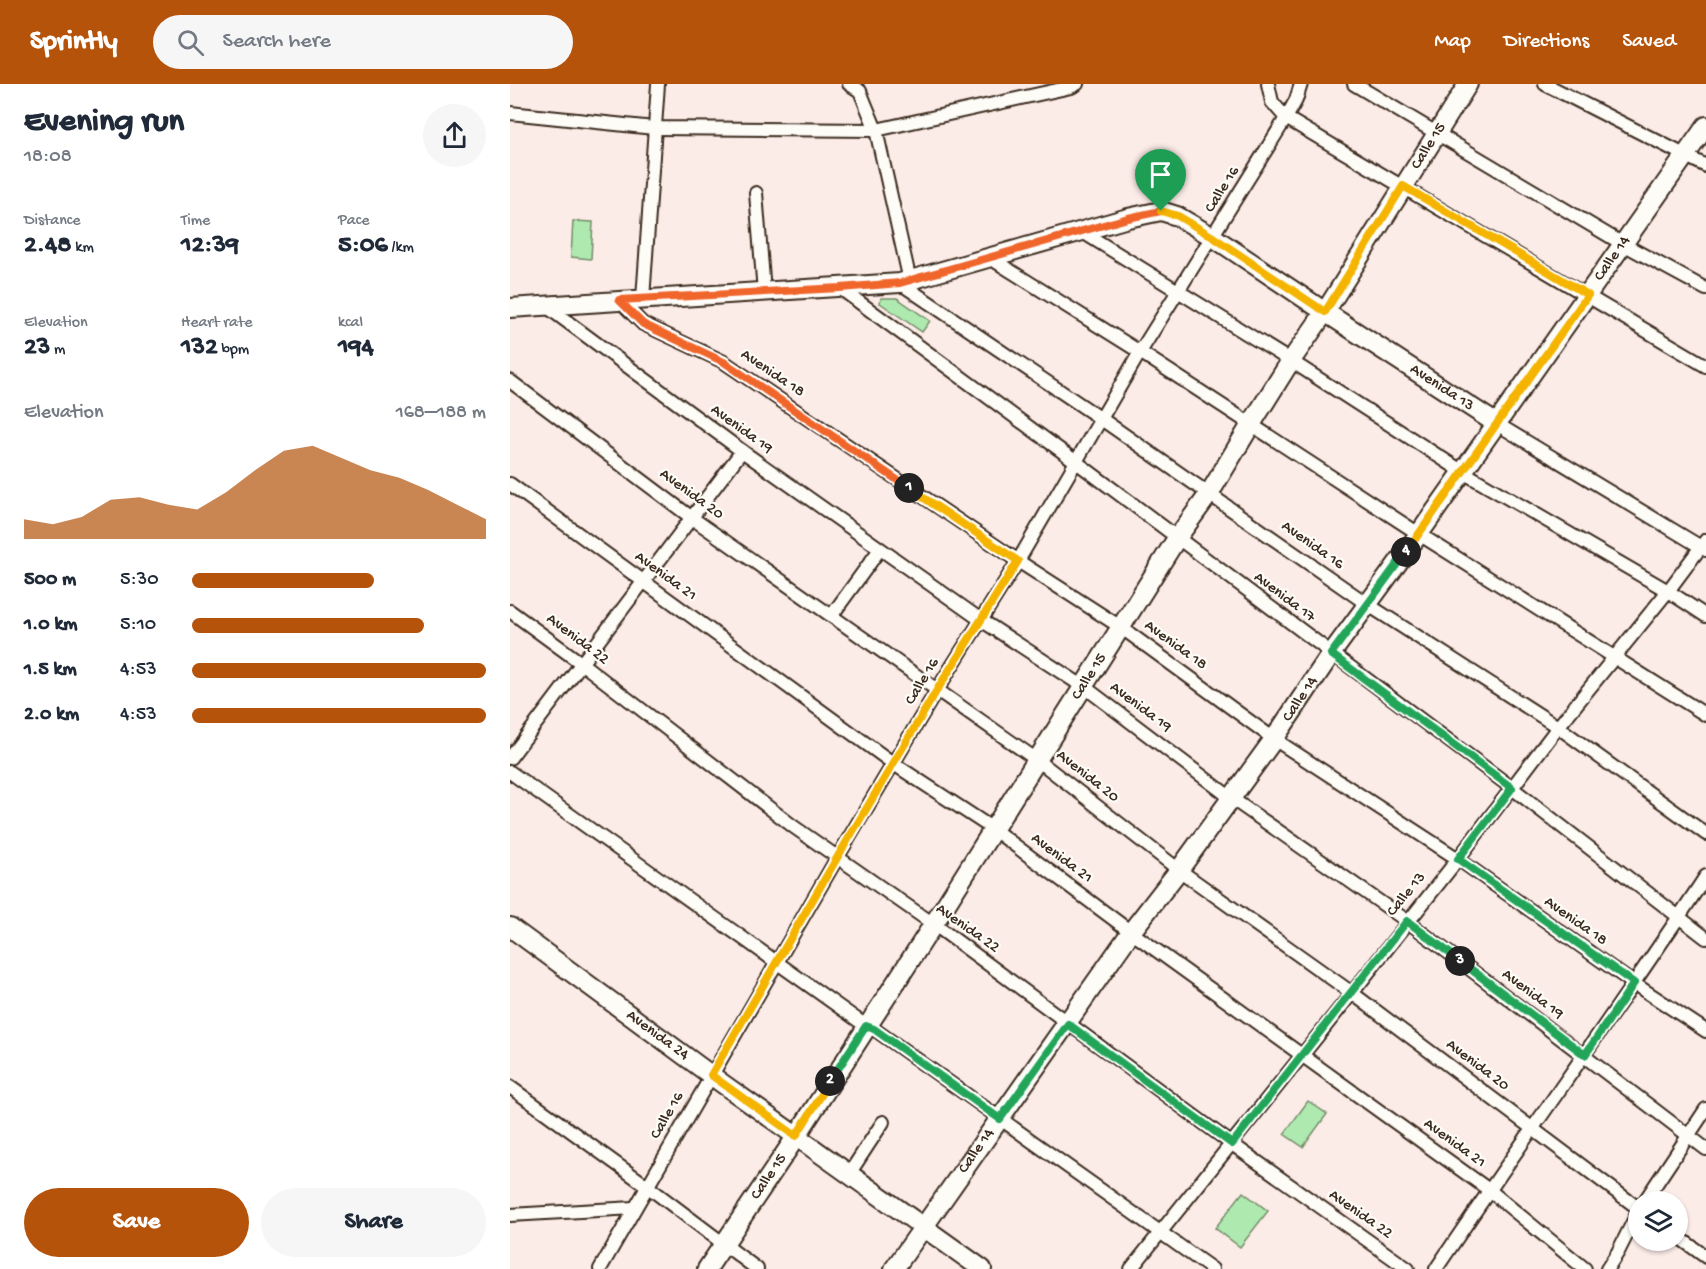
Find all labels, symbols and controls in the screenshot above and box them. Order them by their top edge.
search box [153,15,573,69]
text: Sprintly [30,26,117,59]
icon: search [174,26,207,59]
text: Search here [222,29,331,55]
text: Map [1434,30,1471,55]
text: Directions [1504,30,1589,55]
text: Saved [1622,30,1676,55]
text: Evening run [24,104,184,142]
button: share [423,104,486,167]
street label: Calle 15 [1407,119,1451,173]
text: 18:08 [24,146,72,169]
pin [1135,149,1186,211]
icon: arrive [1144,158,1177,191]
street label: Calle 16 [1201,162,1245,217]
text: Distance [24,212,81,231]
text: Time [181,212,210,231]
text: Pace [338,212,369,231]
text: 2.48 [24,231,71,262]
text: 12:39 [181,231,239,262]
text: 5:06 [338,231,388,262]
street label: Calle 14 [1590,232,1635,285]
text: km [71,239,94,258]
text: /km [388,239,414,258]
text: Elevation [24,314,88,333]
text: Heart rate [181,314,253,333]
text: kcal [338,314,363,333]
text: 23 [24,333,50,364]
text: 132 [181,333,218,364]
text: 194 [338,333,374,364]
text: m [50,341,65,360]
text: bpm [218,341,249,360]
street label: Avenida 18 [736,346,808,402]
street label: Avenida 13 [1406,360,1477,416]
street label: Avenida 19 [706,401,776,459]
text: Elevation [24,402,104,425]
text: 168–188 m [396,402,486,425]
street label: Avenida 20 [655,465,727,525]
pin: 1 [894,473,924,503]
text: 1 [906,478,912,497]
street label: Avenida 16 [1277,517,1348,575]
pin: 4 [1391,537,1421,567]
text: 4 [1402,542,1410,561]
street label: Avenida 21 [630,548,700,606]
text: 500 m [24,569,76,592]
text: 5:30 [120,569,159,592]
street label: Avenida 17 [1249,569,1319,628]
street label: Avenida 22 [542,610,612,670]
text: 1.0 km [24,614,78,637]
text: 5:10 [120,614,156,637]
street label: Avenida 18 [1140,617,1210,675]
street label: Calle 15 [1068,650,1111,704]
street label: Calle 16 [902,654,945,709]
text: 1.5 km [24,659,77,682]
text: 4:53 [120,659,157,682]
street label: Calle 14 [1279,673,1323,726]
street label: Avenida 19 [1105,679,1175,737]
text: 2.0 km [24,704,79,727]
text: 4:53 [120,704,157,727]
street label: Avenida 20 [1052,746,1122,808]
street label: Avenida 21 [1026,830,1096,888]
street label: Calle 13 [1383,869,1431,921]
street label: Avenida 18 [1540,893,1611,951]
street label: Avenida 22 [931,900,1003,958]
pin: 3 [1445,946,1475,976]
text: 3 [1456,951,1464,970]
street label: Avenida 19 [1497,966,1567,1024]
street label: Avenida 24 [622,1006,693,1065]
street label: Avenida 20 [1441,1036,1513,1096]
pin: 2 [815,1066,845,1096]
text: 2 [826,1071,834,1090]
street label: Calle 16 [647,1088,689,1143]
street label: Avenida 21 [1419,1115,1489,1173]
street label: Calle 14 [954,1125,999,1177]
street label: Calle 15 [747,1150,791,1204]
street label: Avenida 22 [1324,1186,1396,1244]
button: Save [24,1188,249,1257]
button: Share [261,1188,486,1257]
map controls [1628,1191,1688,1251]
button: layers [1628,1191,1688,1251]

